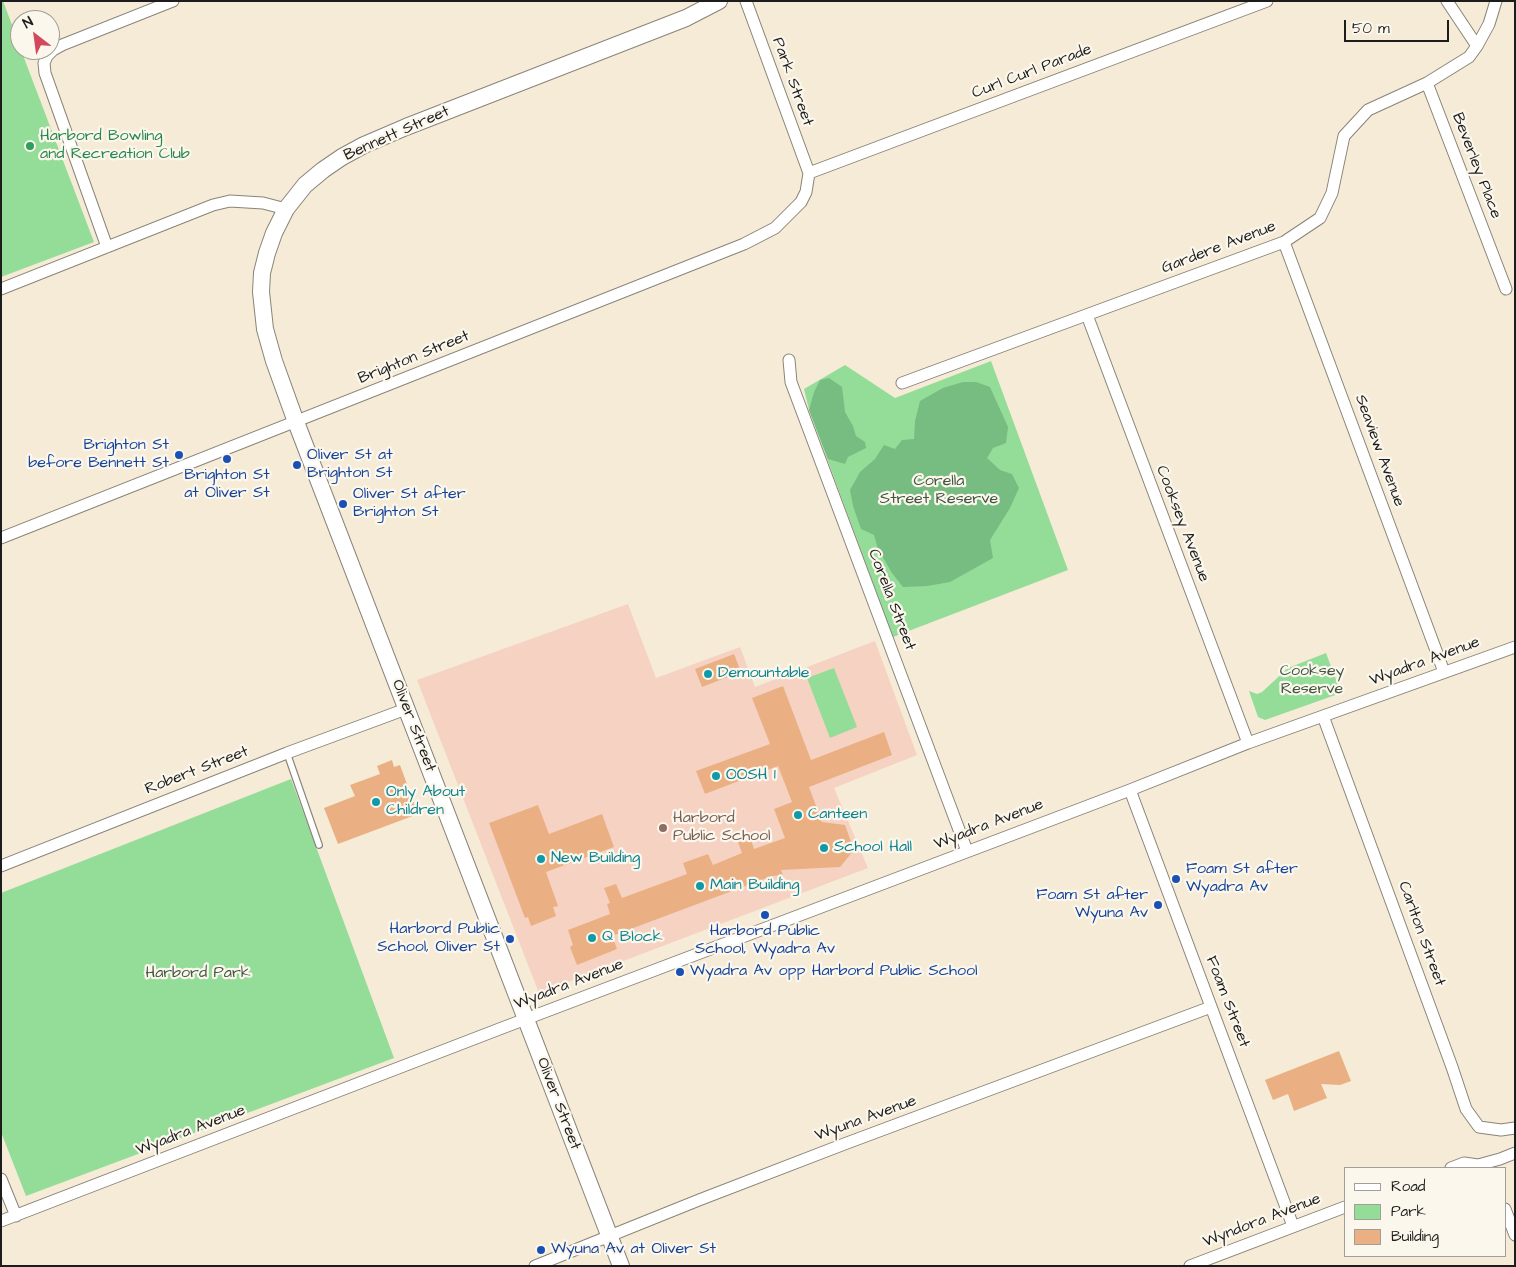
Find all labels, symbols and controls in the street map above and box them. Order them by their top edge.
north arrow [10,10,60,60]
scale bar [1346,10,1451,42]
text: N [19,12,37,34]
text: 50 m [1352,18,1390,39]
street label: Park Street [767,35,817,129]
street label: Curl Curl Parade [969,40,1095,104]
street label: Bennett Street [341,102,453,166]
street label: Beverley Place [1447,110,1505,222]
place label: Harbord Bowling and Recreation Club [40,127,190,165]
marker: Harbord Bowling and Recreation Club [24,140,36,152]
street label: Gardere Avenue [1159,217,1279,279]
street label: Brighton Street [356,327,472,389]
street label: Seaview Avenue [1350,392,1408,510]
place label: Brighton St before Bennett St [28,436,169,474]
place label: Oliver St at Brighton St [307,446,393,484]
marker: Brighton St before Bennett St [173,449,185,461]
marker: Brighton St at Oliver St [221,453,233,465]
marker: Oliver St at Brighton St [291,459,303,471]
street label: Cooksey Avenue [1151,463,1213,585]
place label: Brighton St at Oliver St [184,466,270,504]
park label: Corella Street Reserve [880,472,998,510]
place label: Oliver St after Brighton St [353,485,466,523]
marker: Oliver St after Brighton St [337,498,349,510]
street label: Corella Street [863,547,919,653]
street label: Wyadra Avenue [1367,633,1483,691]
park label: Cooksey Reserve [1280,662,1344,700]
place label: Demountable [718,664,809,684]
marker: Demountable [702,668,714,680]
street label: Oliver Street [387,677,439,775]
street label: Robert Street [143,742,251,800]
place label: OOSH 1 [726,766,776,786]
marker: OOSH 1 [710,770,722,782]
place label: Only About Children [386,783,465,821]
street label: Wyadra Avenue [932,795,1046,855]
marker: Only About Children [370,796,382,808]
place label: Canteen [808,805,867,825]
place label: Harbord Public School [673,809,771,847]
marker: Canteen [792,809,804,821]
marker: Harbord Public School [657,822,669,834]
place label: School Hall [834,838,912,858]
marker: School Hall [818,842,830,854]
place label: New Building [551,849,640,869]
marker: New Building [535,853,547,865]
place label: Foam St after Wyadra Av [1186,860,1298,898]
marker: Foam St after Wyadra Av [1170,873,1182,885]
place label: Main Building [710,876,800,896]
street label: Carlton Street [1393,879,1449,989]
marker: Main Building [694,880,706,892]
place label: Foam St after Wyuna Av [1036,886,1148,924]
marker: Foam St after Wyuna Av [1152,899,1164,911]
marker: Harbord Public School, Wyadra Av [759,909,771,921]
place label: Harbord Public School, Oliver St [377,920,500,958]
place label: Harbord Public School, Wyadra Av [695,922,835,960]
place label: Q Block [602,928,663,948]
marker: Q Block [586,932,598,944]
marker: Harbord Public School, Oliver St [504,933,516,945]
street label: Foam Street [1201,954,1253,1050]
street label: Wyadra Avenue [512,955,626,1015]
place label: Wyadra Av opp Harbord Public School [690,962,977,982]
park label: Harbord Park [145,964,251,984]
marker: Wyadra Av opp Harbord Public School [674,966,686,978]
street label: Oliver Street [532,1055,584,1153]
street label: Wyuna Avenue [813,1092,919,1146]
street label: Wyadra Avenue [134,1101,248,1161]
legend [1344,1167,1506,1257]
text: Road [1391,1176,1425,1197]
street label: Wyndora Avenue [1200,1190,1324,1252]
text: Park [1391,1201,1426,1222]
text: Building [1391,1226,1439,1247]
place label: Wyuna Av at Oliver St [551,1240,716,1260]
marker: Wyuna Av at Oliver St [535,1244,547,1256]

